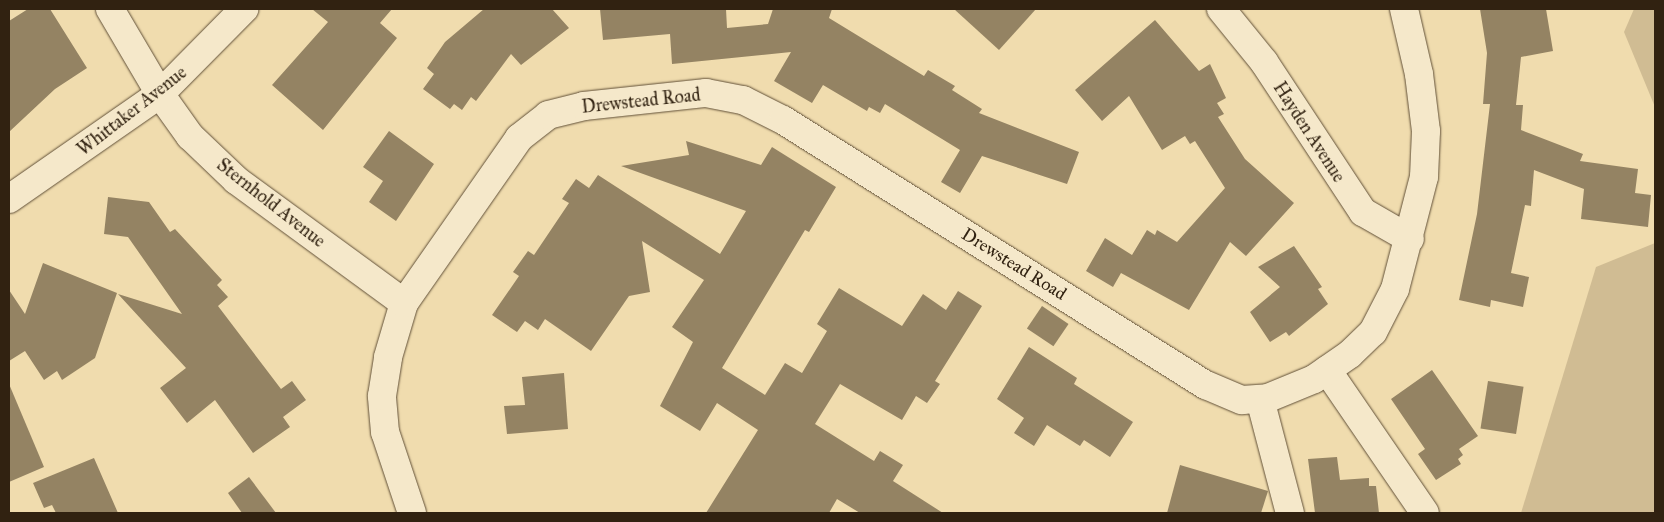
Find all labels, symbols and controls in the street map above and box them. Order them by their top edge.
street label: Whittaker Avenue [73,62,191,160]
street label: Hayden Avenue [1269,78,1349,186]
street label: Drewstead Road [580,84,702,118]
street label: Sternhold Avenue [213,154,329,252]
street label: Drewstead Road [958,223,1070,305]

